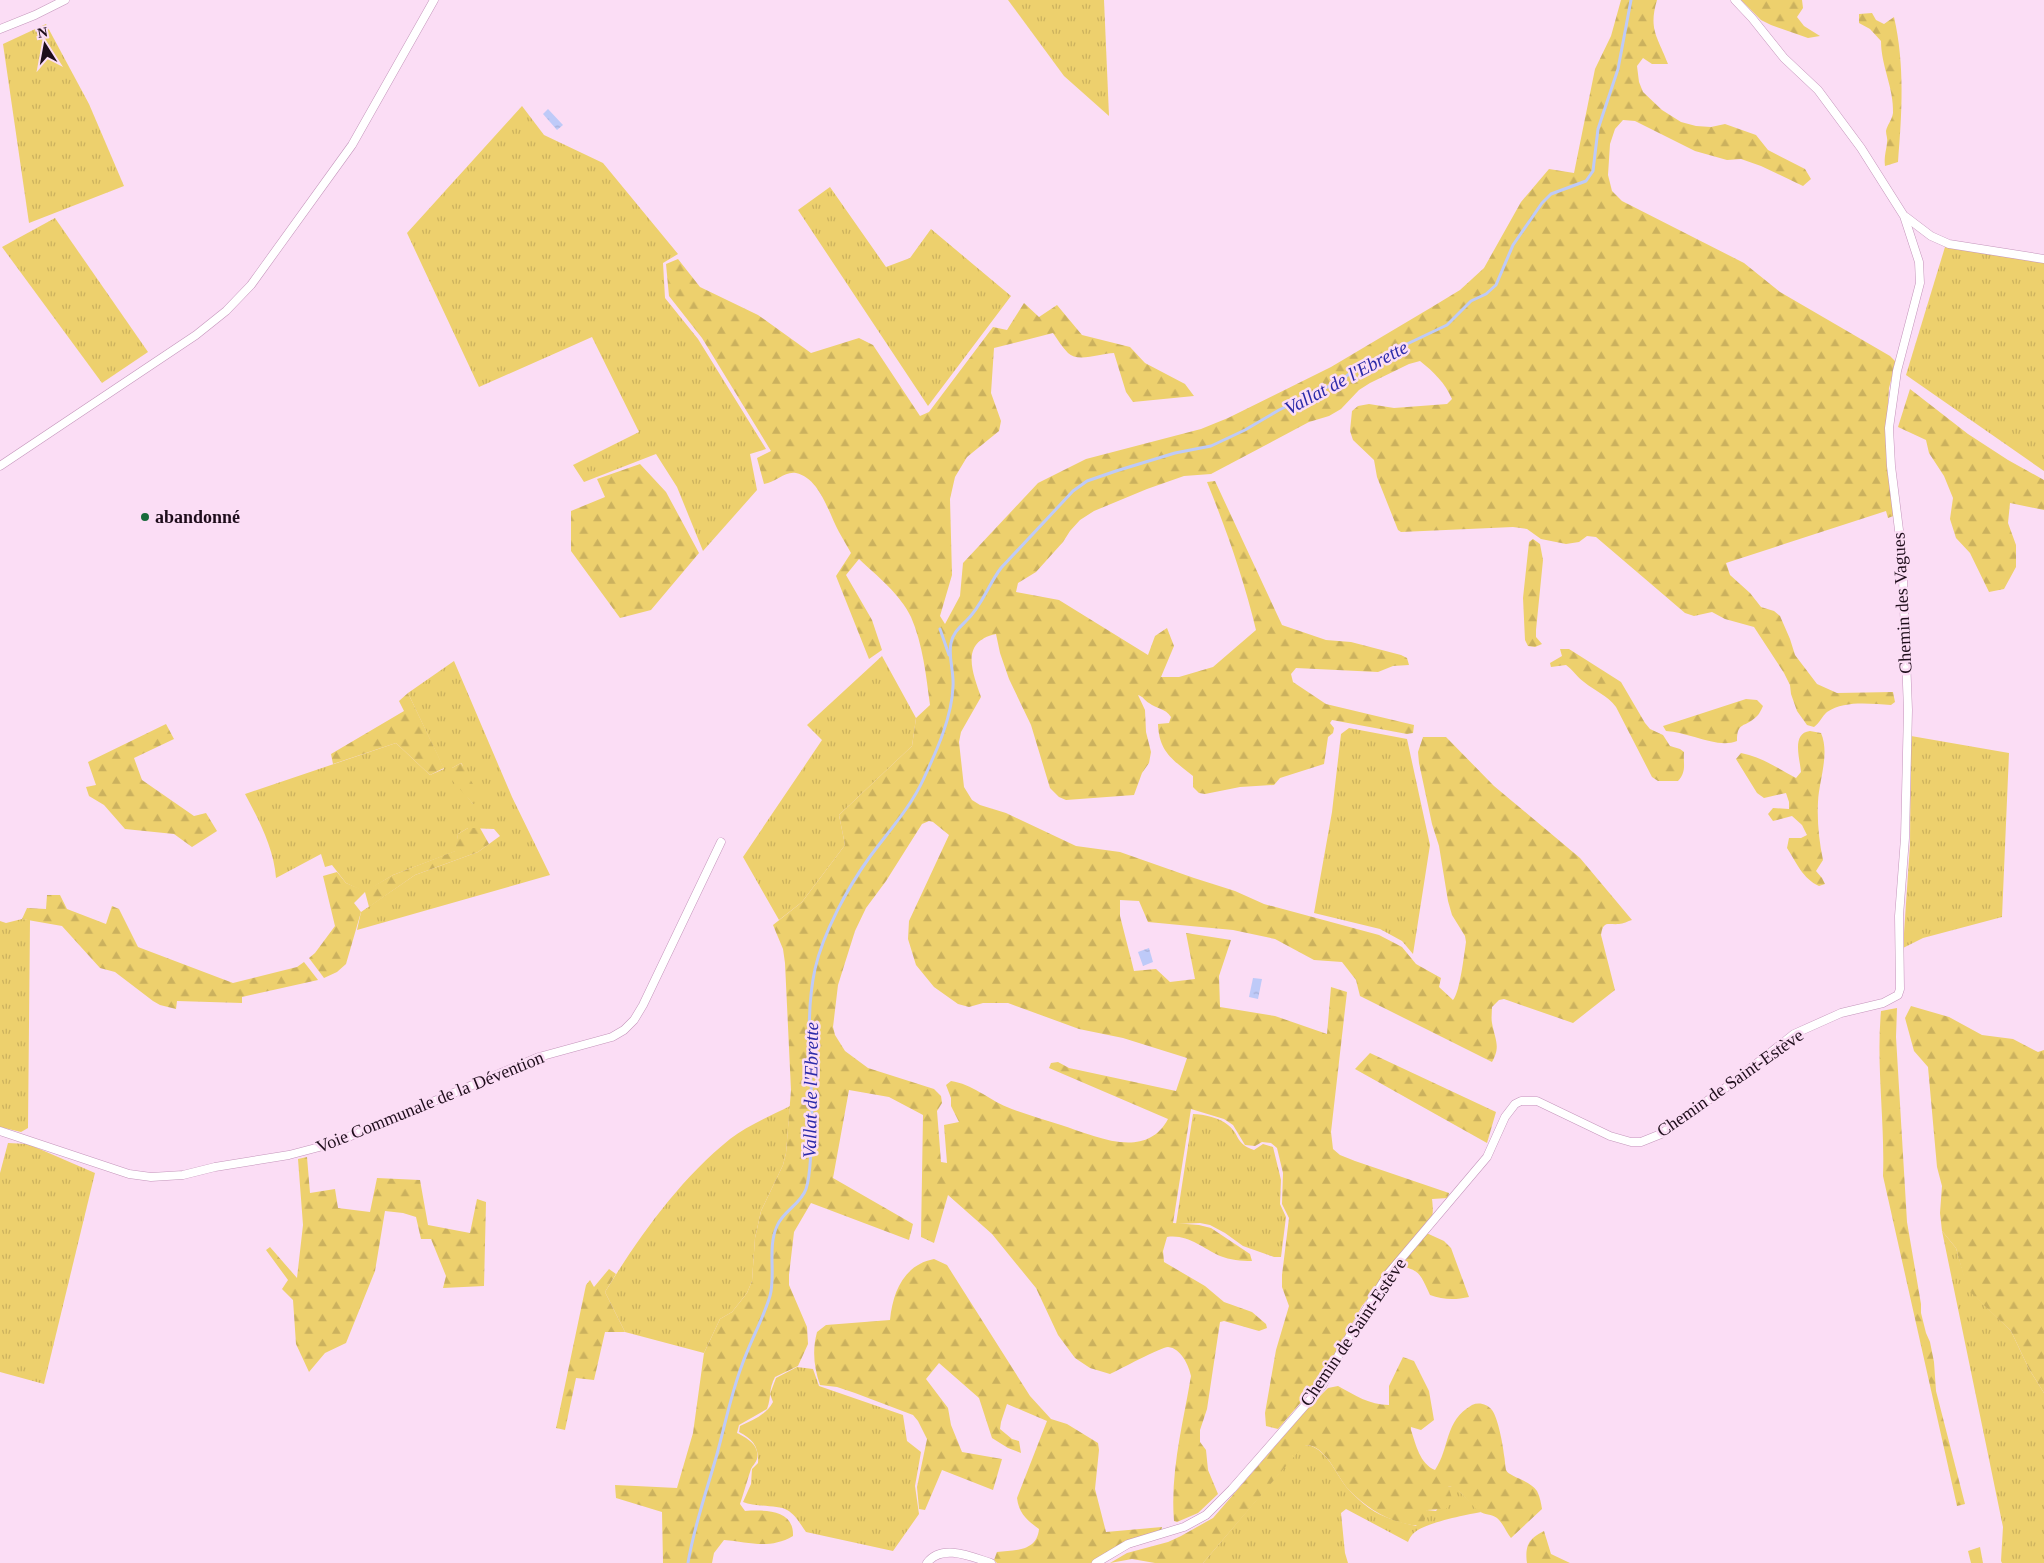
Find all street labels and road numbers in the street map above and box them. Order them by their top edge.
street label: Chemin des Vagues [1888,532,1916,674]
street label: Chemin de Saint-Estève [1653,1025,1807,1141]
street label: Voie Communale de la Dévention [313,1047,547,1157]
street label: Chemin de Saint-Estève [1296,1254,1410,1410]

